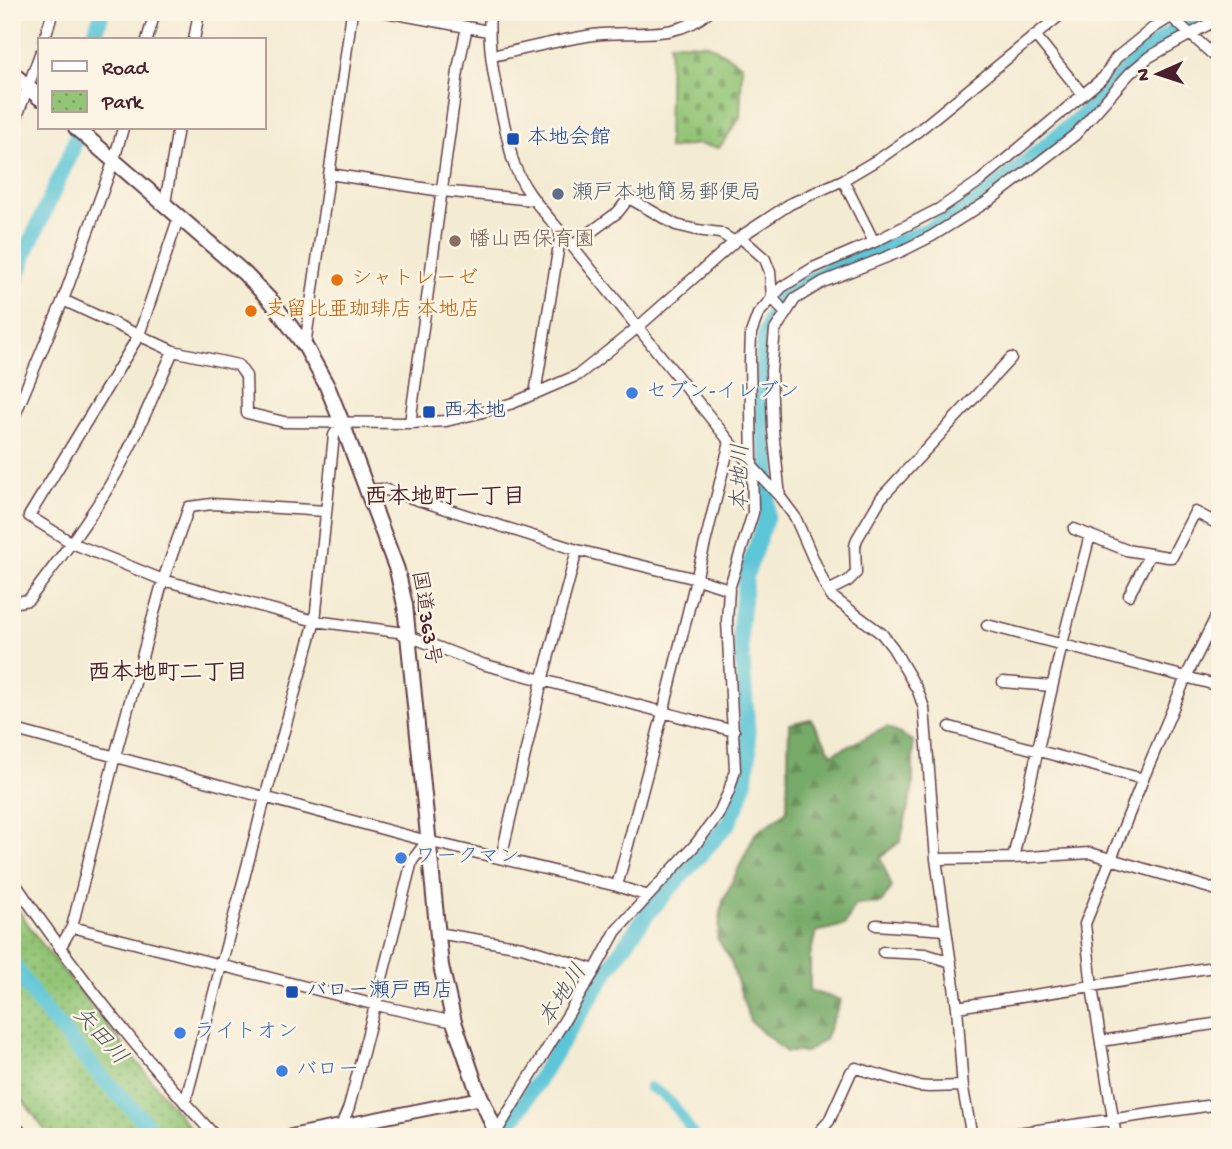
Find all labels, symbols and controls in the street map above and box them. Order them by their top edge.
legend [38,38,266,130]
north arrow [1124,38,1194,108]
text: Road [102,58,150,83]
text: N [1133,68,1156,82]
text: Park [101,92,145,117]
place label: 本地会館 [527,125,611,152]
marker: 本地会館 [505,131,521,147]
place label: 瀬戸本地簡易郵便局 [572,180,761,207]
marker: 瀬戸本地簡易郵便局 [550,186,566,202]
place label: 幡山西保育園 [469,227,595,254]
marker: 幡山西保育園 [447,233,463,249]
place label: シャトレーゼ [351,268,478,293]
marker: シャトレーゼ [329,272,345,288]
place label: 支留比亜珈琲店 本地店 [265,297,480,324]
marker: 支留比亜珈琲店 本地店 [243,303,259,319]
place label: セブン-イレブン [646,380,800,406]
marker: セブン-イレブン [624,385,640,401]
place label: 西本地 [443,399,506,425]
marker: 西本地 [421,404,437,420]
water label: 本地川 [727,443,756,513]
district label: 西本地町一丁目 [365,483,526,512]
street label: 国道363号 [404,569,445,667]
district label: 西本地町二丁目 [88,659,249,688]
place label: ワークマン [415,846,520,871]
marker: ワークマン [393,850,409,866]
water label: 本地川 [533,959,594,1032]
place label: バロー瀬戸西店 [306,978,453,1005]
marker: バロー瀬戸西店 [284,984,300,1000]
water label: 矢田川 [66,1002,133,1072]
place label: ライトオン [194,1021,298,1046]
marker: ライトオン [172,1025,188,1041]
place label: バロー [296,1059,359,1084]
marker: バロー [274,1063,290,1079]

